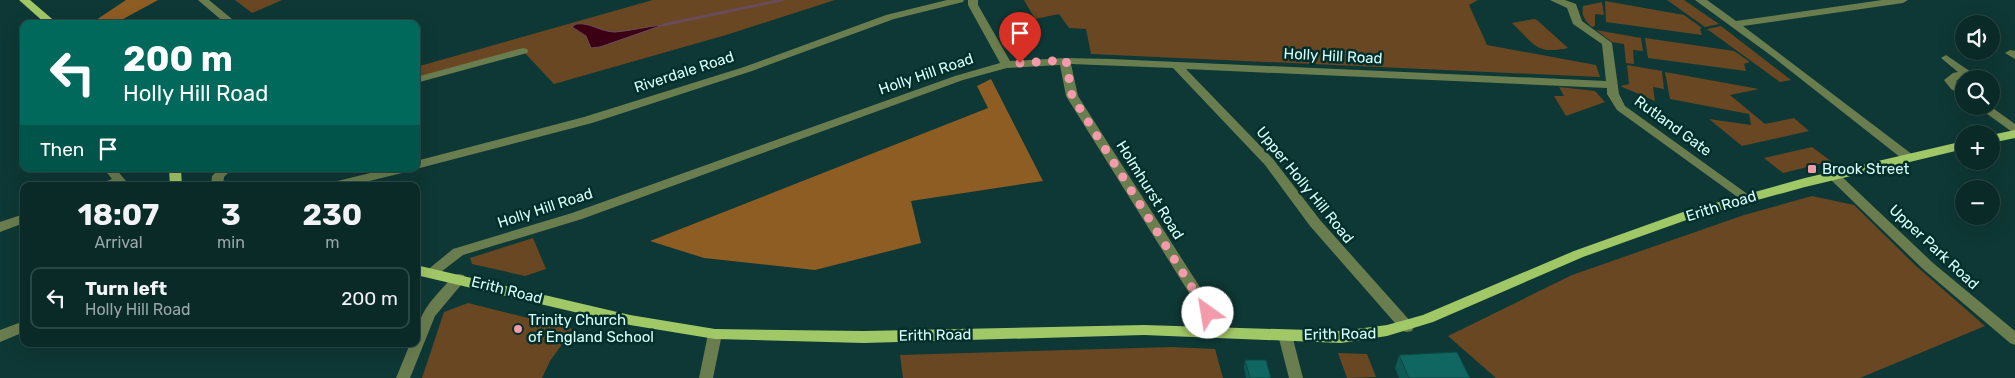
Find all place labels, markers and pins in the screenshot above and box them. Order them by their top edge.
pin [999,12,1041,63]
place label: Brook Street [1822,160,1910,178]
marker: Brook Street [1806,163,1818,175]
place label: Trinity Church of England School [528,311,654,346]
marker: Trinity Church of England School [512,323,524,335]

